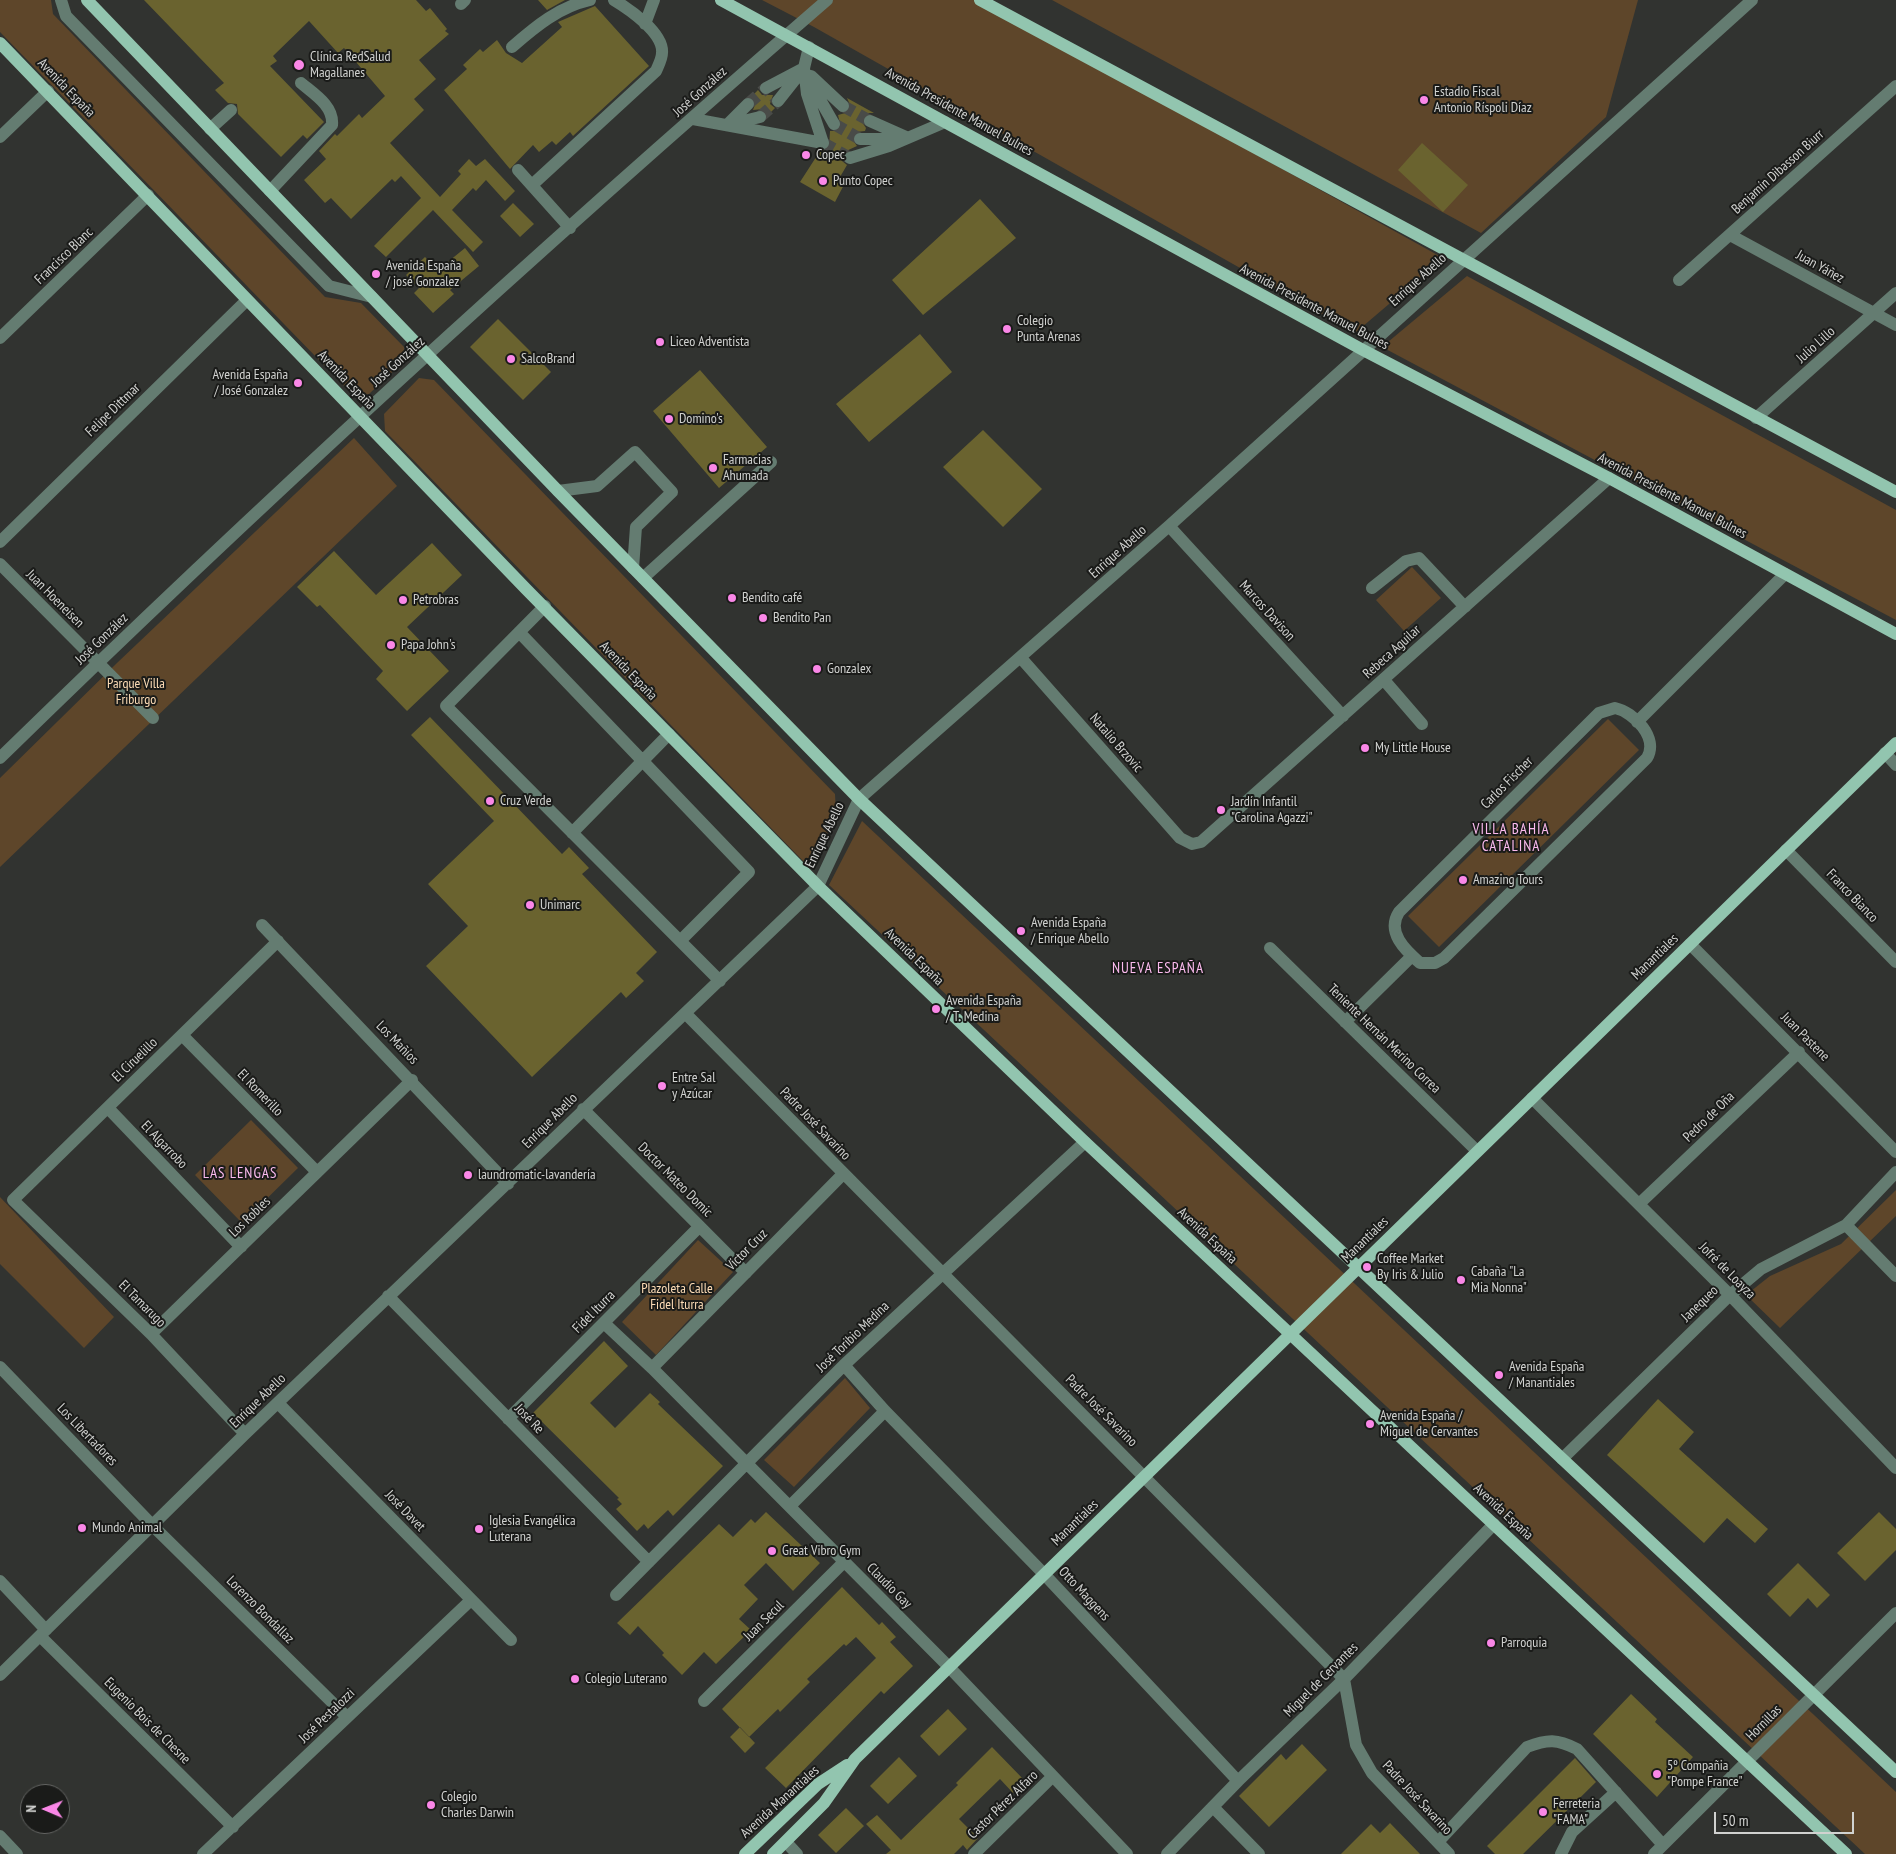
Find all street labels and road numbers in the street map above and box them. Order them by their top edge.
street label: Avenida España [34,55,98,121]
street label: José González [670,63,730,121]
street label: Avenida Presidente Manuel Bulnes [882,64,1036,160]
street label: Benjamín Dibasson Biurr [1728,126,1828,218]
street label: Francisco Blanc [31,224,97,288]
street label: Juan Yáñez [1793,247,1847,287]
street label: Enrique Abello [1386,250,1450,310]
street label: Avenida Presidente Manuel Bulnes [1237,261,1391,353]
street label: Julio Lillo [1793,323,1839,367]
street label: José González [368,333,428,391]
street label: Avenida España [314,347,378,413]
street label: Felipe Dittmar [82,380,144,440]
street label: Avenida Presidente Manuel Bulnes [1595,450,1749,542]
street label: Enrique Abello [1086,522,1150,582]
street label: Juan Hoeneisen [22,566,88,632]
street label: Marcos Davison [1236,577,1298,645]
street label: José González [72,610,132,668]
street label: Rebeca Aguilar [1360,622,1424,682]
street label: Avenida España [596,638,660,704]
street label: Natalio Brzovic [1086,710,1146,776]
street label: Carlos Fischer [1477,753,1537,813]
street label: Enrique Abello [802,799,848,871]
street label: Franco Bianco [1823,866,1881,926]
street label: Avenida España [881,925,947,989]
street label: Manantiales [1628,931,1682,983]
street label: Teniente Hernán Merino Correa [1324,981,1444,1097]
street label: Juan Pastene [1777,1009,1833,1065]
street label: Los Mañíos [372,1018,422,1068]
street label: El Ciruelillo [109,1034,161,1086]
street label: El Romerillo [234,1066,286,1120]
street label: Padre José Savarino [776,1084,854,1164]
street label: Pedro de Oña [1680,1088,1738,1146]
street label: Enrique Abello [519,1090,581,1152]
street label: El Algarrobo [137,1118,191,1172]
street label: Doctor Mateo Domic [634,1139,716,1221]
street label: Los Robles [226,1193,274,1241]
street label: Avenida España [1174,1204,1240,1268]
street label: Manantiales [1338,1214,1392,1266]
street label: Víctor Cruz [723,1226,771,1274]
street label: Jofré de Loayza [1695,1239,1759,1303]
street label: El Tamarugo [115,1277,169,1331]
street label: Janequeo [1678,1282,1722,1326]
street label: Fidel Iturra [569,1287,619,1337]
street label: José Toribio Medina [813,1298,893,1376]
street label: Enrique Abello [227,1370,289,1432]
street label: Padre José Savarino [1062,1372,1140,1450]
street label: Los Libertadores [53,1400,121,1470]
street label: José Re [511,1401,547,1437]
street label: Avenida España [1470,1480,1536,1544]
street label: José Davet [381,1487,429,1535]
street label: Manantiales [1048,1497,1102,1549]
street label: Claudio Gay [863,1560,915,1612]
street label: Otto Maggens [1055,1564,1113,1624]
street label: Lorenzo Bondallaz [223,1573,297,1647]
street label: Juan Secul [740,1597,788,1645]
street label: Miguel de Cervantes [1280,1639,1362,1721]
street label: Eugenio Bois de Chesne [100,1674,194,1768]
street label: José Pestalozzi [296,1685,358,1747]
street label: Hornillas [1743,1702,1785,1744]
street label: Padre José Savarino [1379,1758,1455,1838]
street label: Avenida Manantiales [737,1762,823,1842]
street label: Castor Pérez Alfaro [964,1767,1042,1843]

